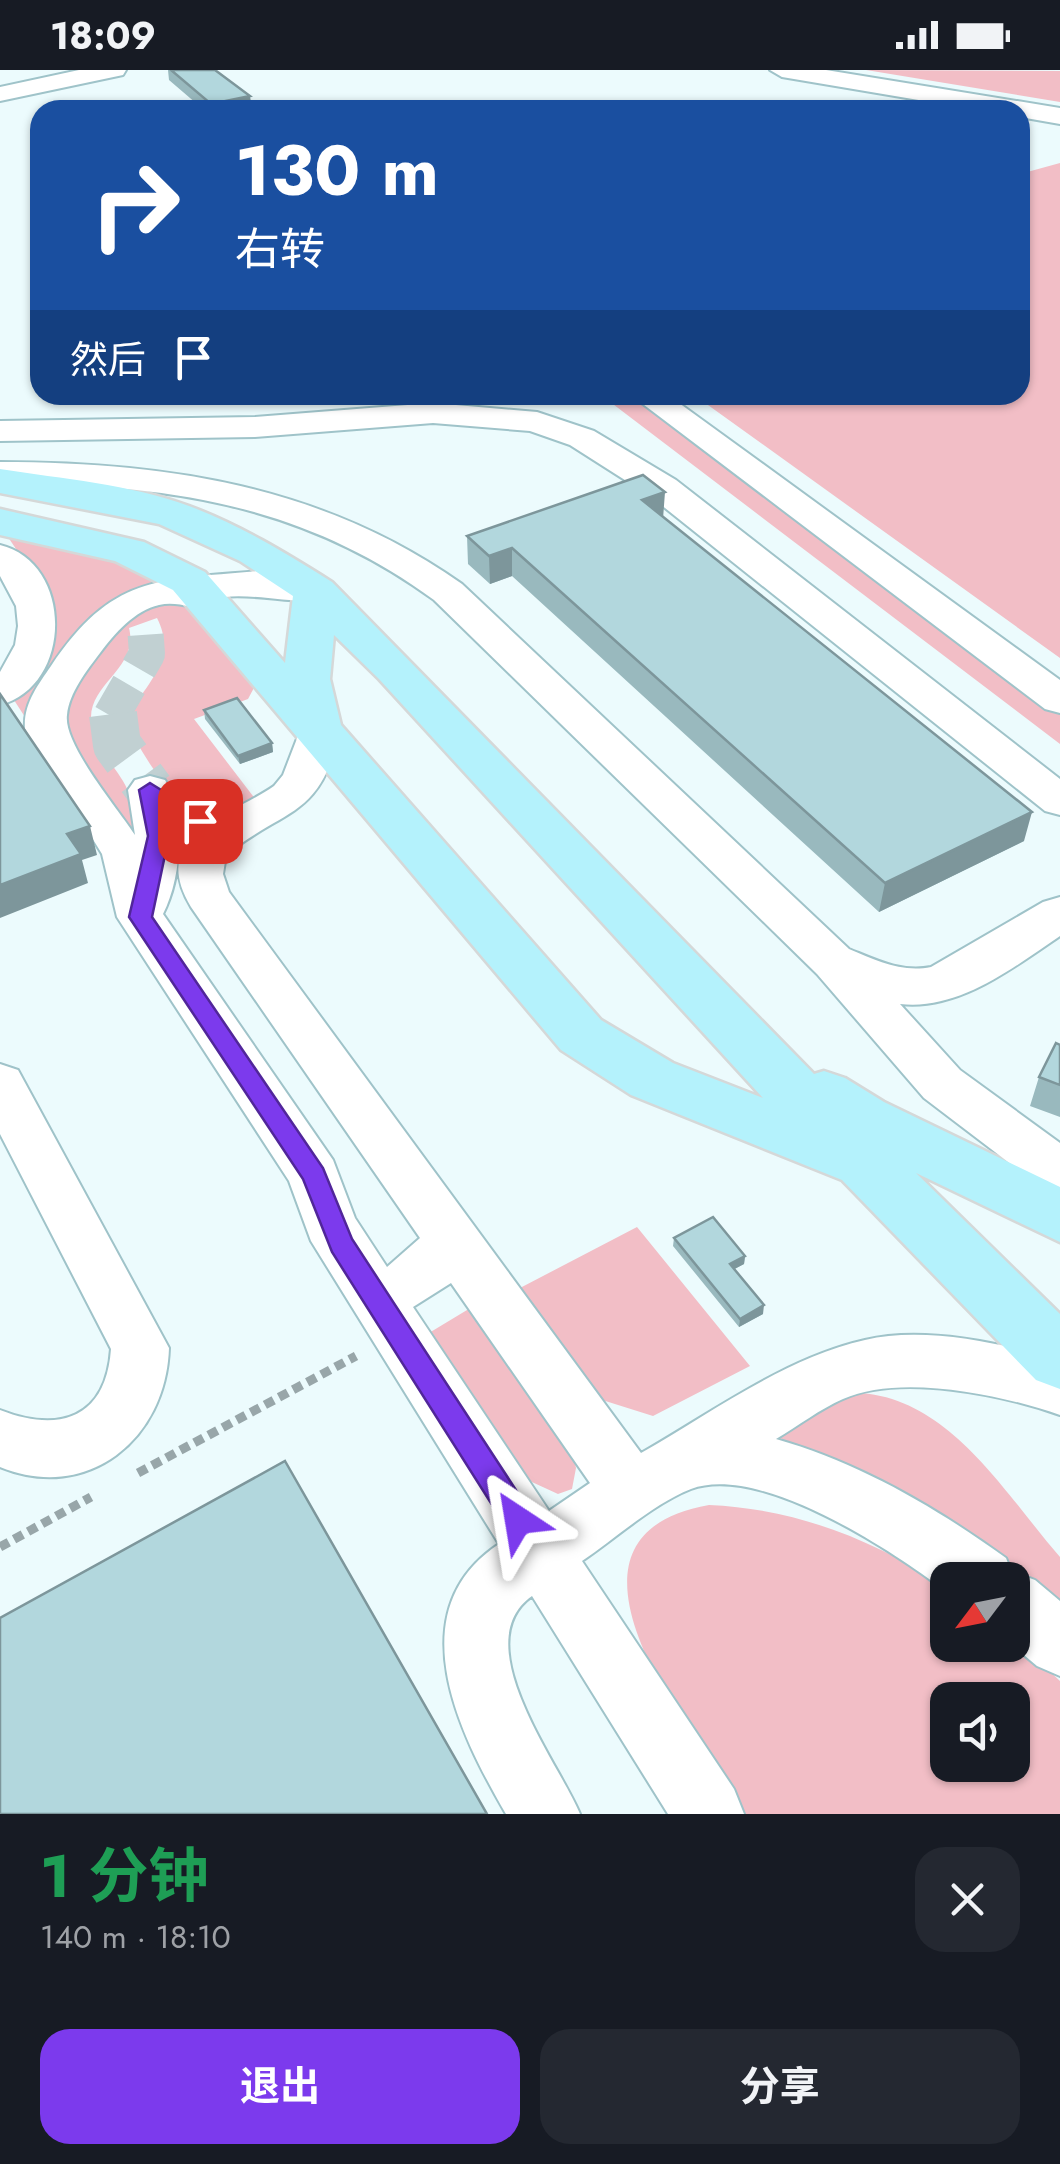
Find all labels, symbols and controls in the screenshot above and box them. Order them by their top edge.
text: 18:09 [50,8,156,63]
text: 130 m [235,120,439,221]
icon: right [70,140,200,270]
text: 右转 [235,217,325,282]
icon: arrive [166,330,221,385]
text: 然后 [70,332,146,387]
pin [158,779,243,864]
icon: arrive [173,794,228,849]
position arrow [466,1468,570,1572]
north arrow [930,1562,1030,1662]
map controls [930,1562,1030,1782]
button: sound [930,1682,1030,1782]
text: 1 分钟 [40,1833,209,1920]
button: close [915,1847,1020,1952]
text: 140 m · 18:10 [40,1914,231,1960]
button: 退出 [40,2029,520,2144]
button: 分享 [540,2029,1020,2144]

